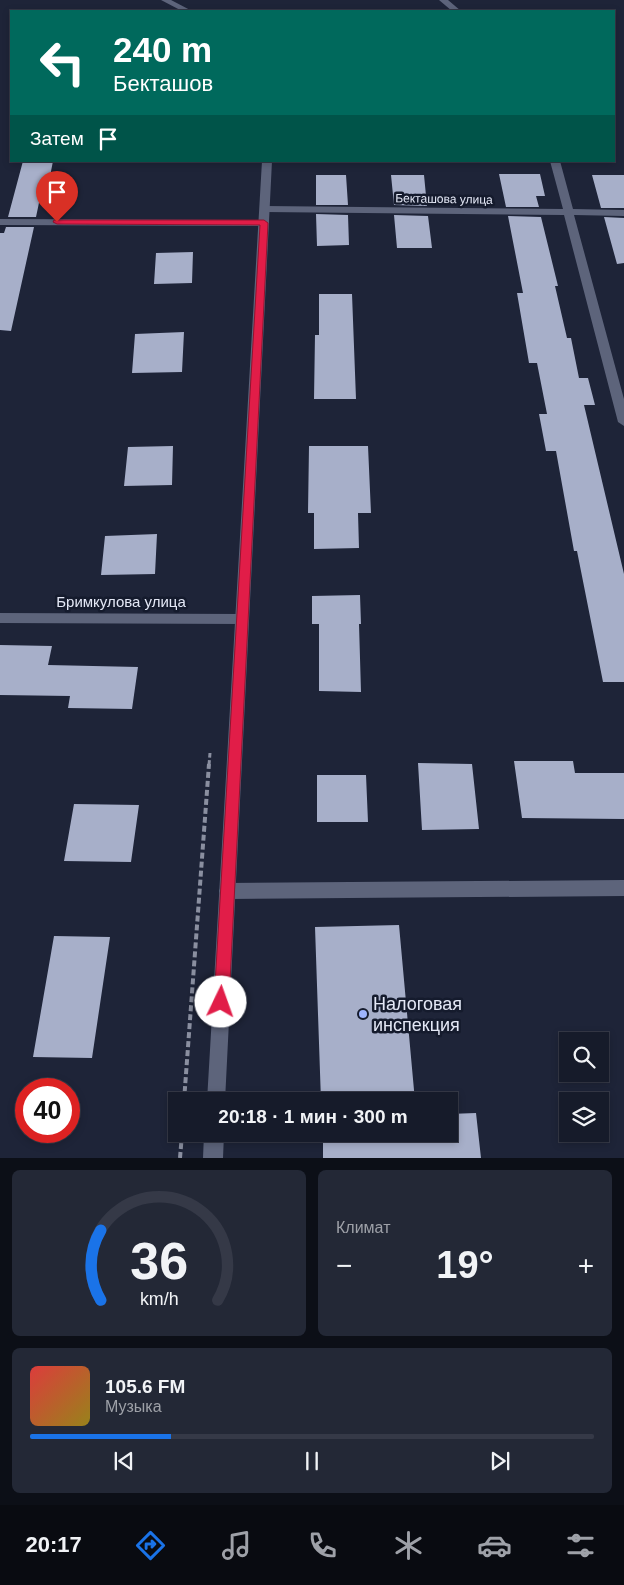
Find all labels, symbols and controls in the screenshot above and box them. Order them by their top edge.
icon: left [30,30,95,95]
text: 240 m [113,30,212,69]
text: Бекташов [113,71,213,96]
icon: arrive [94,125,122,153]
text: Затем [30,128,84,149]
pin [36,171,78,222]
icon: arrive [43,178,71,206]
street label: Бекташова улица [395,191,493,207]
street label: Бримкулова улица [56,593,186,610]
position arrow [194,975,246,1027]
place label: Налоговая инспекция [373,994,462,1035]
marker: Налоговая инспекция [357,1008,369,1020]
map controls [559,1032,609,1142]
button: search [559,1032,609,1082]
speed limit sign: 40 [15,1078,80,1143]
button: layers [559,1092,609,1142]
text: 20:18 · 1 мин · 300 m [218,1106,408,1127]
text: Климат [336,1219,390,1236]
text: 36 [130,1232,188,1290]
text: 19° [436,1244,494,1286]
text: − [336,1250,352,1281]
text: + [578,1250,594,1281]
text: km/h [140,1289,178,1309]
text: 105.6 FM [105,1376,185,1397]
text: Музыка [105,1398,162,1415]
icon: previous [110,1447,138,1475]
icon: pause [298,1447,326,1475]
icon: next [486,1447,514,1475]
icon: directions [133,1528,168,1563]
icon: music [219,1528,254,1563]
icon: phone [305,1528,340,1563]
icon: climate [391,1528,426,1563]
icon: car [477,1528,512,1563]
icon: filters [563,1528,598,1563]
text: 20:17 [26,1532,82,1557]

